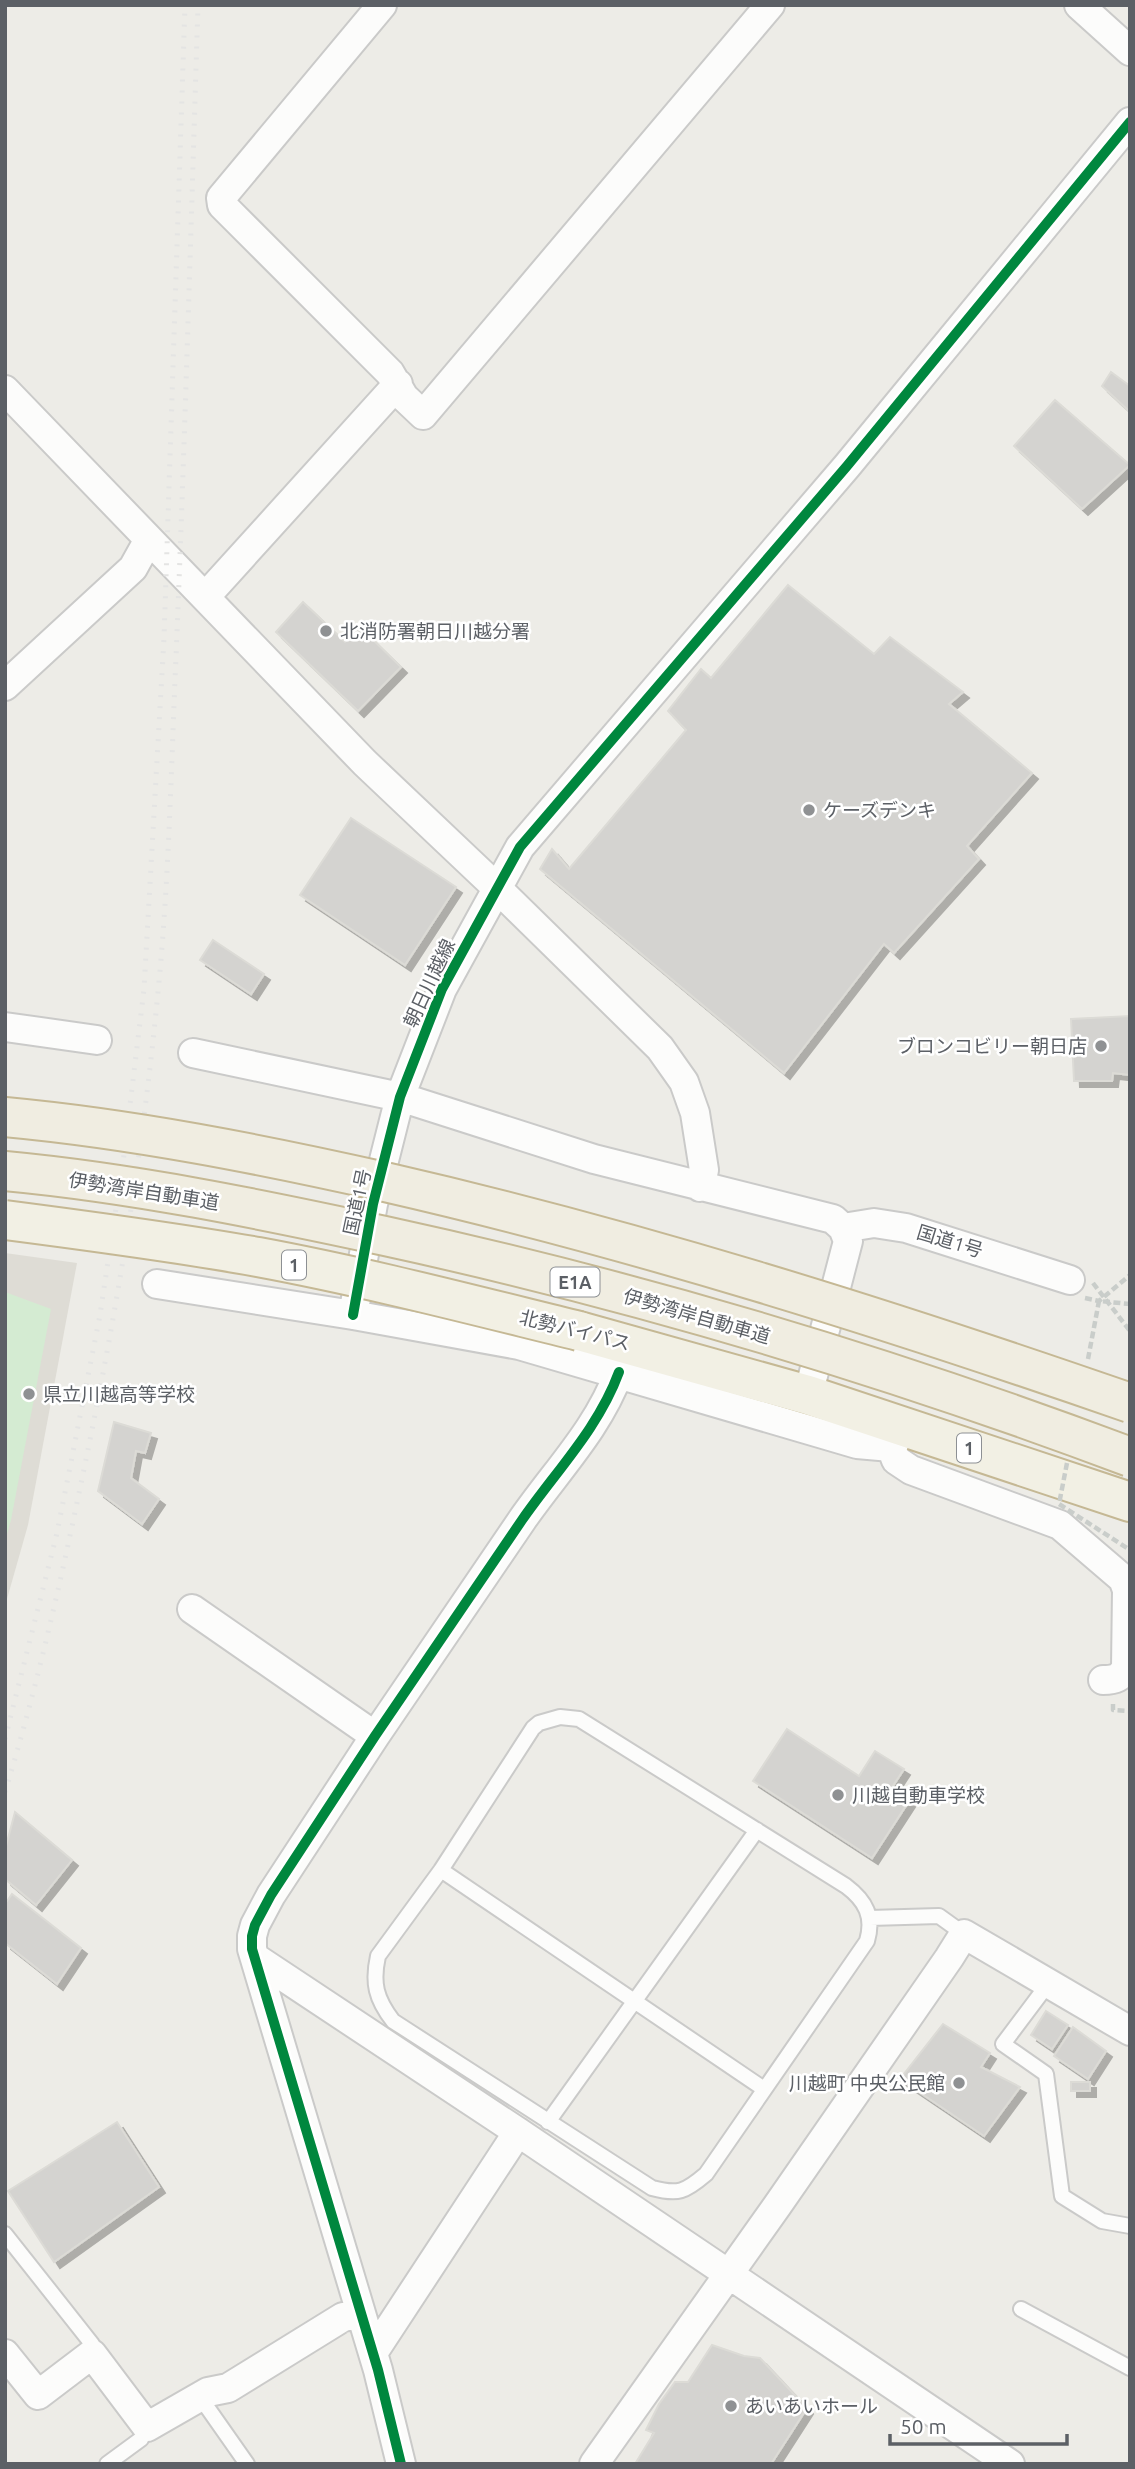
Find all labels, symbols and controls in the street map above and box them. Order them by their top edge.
place label: 北消防署朝日川越分署 [340,620,530,642]
marker: 北消防署朝日川越分署 [318,623,334,639]
place label: ケーズデンキ [823,799,936,821]
marker: ケーズデンキ [801,802,817,818]
street label: 朝日川越線 [399,935,459,1031]
place label: ブロンコビリー朝日店 [897,1035,1087,1057]
marker: ブロンコビリー朝日店 [1093,1038,1109,1054]
street label: 国道1号 [339,1167,375,1237]
street label: 伊勢湾岸自動車道 [67,1168,221,1214]
street label: 国道1号 [914,1221,986,1261]
road number: 1 [282,1250,306,1280]
road number: E1A [550,1268,600,1296]
street label: 伊勢湾岸自動車道 [621,1284,773,1348]
street label: 北勢バイパス [517,1306,633,1354]
place label: 県立川越高等学校 [43,1383,195,1405]
marker: 県立川越高等学校 [21,1386,37,1402]
road number: 1 [957,1434,981,1462]
place label: 川越自動車学校 [852,1784,985,1806]
marker: 川越自動車学校 [830,1787,846,1803]
place label: 川越町 中央公民館 [789,2072,945,2094]
marker: 川越町 中央公民館 [951,2075,967,2091]
place label: あいあいホール [745,2395,878,2417]
marker: あいあいホール [723,2398,739,2414]
scale bar [890,2402,1067,2446]
text: 50 m [900,2414,947,2438]

